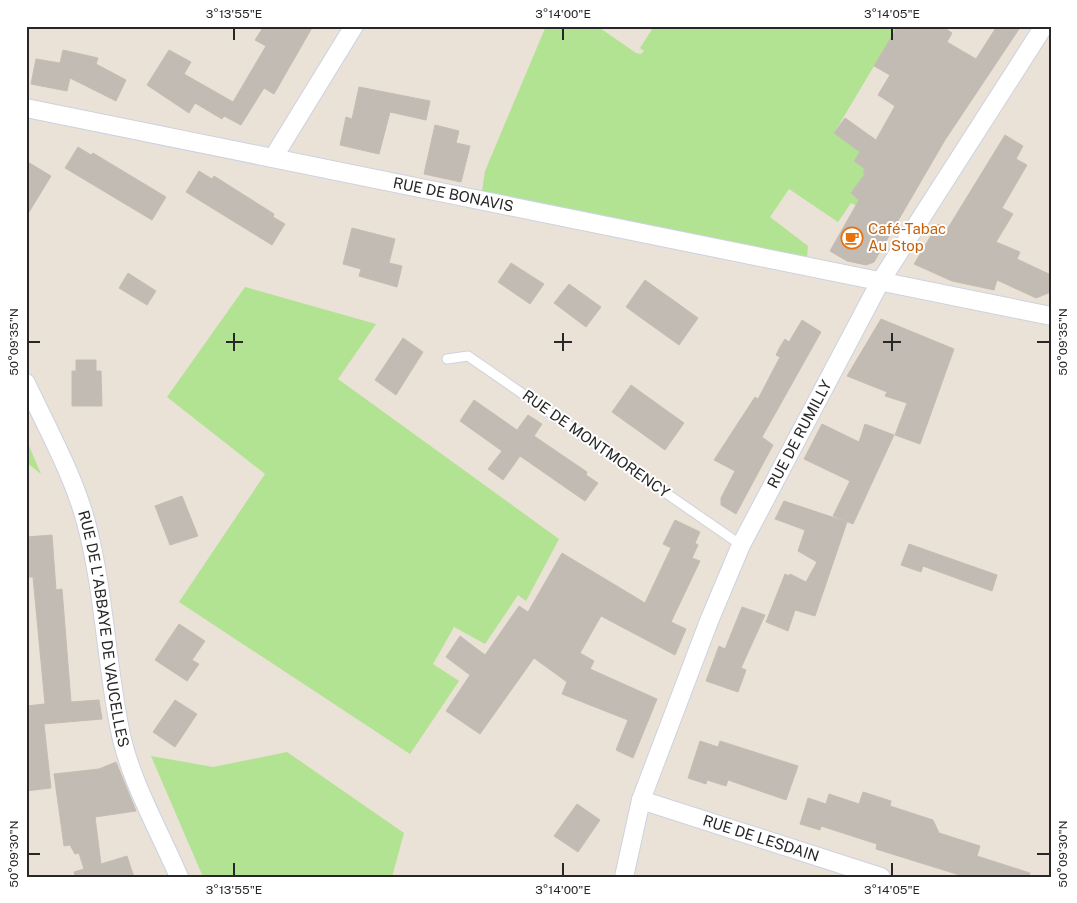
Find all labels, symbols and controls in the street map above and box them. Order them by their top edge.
text: 3°13'55"E [206,7,262,21]
text: 3°14'00"E [535,7,591,21]
text: 3°14'05"E [864,7,920,21]
street label: RUE DE BONAVIS [392,174,515,215]
place label: Café-Tabac Au Stop [868,220,946,254]
cafe icon: Café-Tabac Au Stop [840,226,864,250]
text: 50°09'35"N [7,308,21,376]
text: 50°09'35"N [1056,308,1070,376]
street label: RUE DE RUMILLY [764,377,835,491]
street label: RUE DE MONTMORENCY [520,386,673,501]
street label: RUE DE L'ABBAYE DE VAUCELLES [75,508,133,749]
street label: RUE DE LESDAIN [701,811,821,865]
text: 50°09'30"N [7,820,21,888]
text: 50°09'30"N [1056,820,1070,888]
text: 3°13'55"E [206,883,262,897]
text: 3°14'00"E [535,883,591,897]
text: 3°14'05"E [864,883,920,897]

